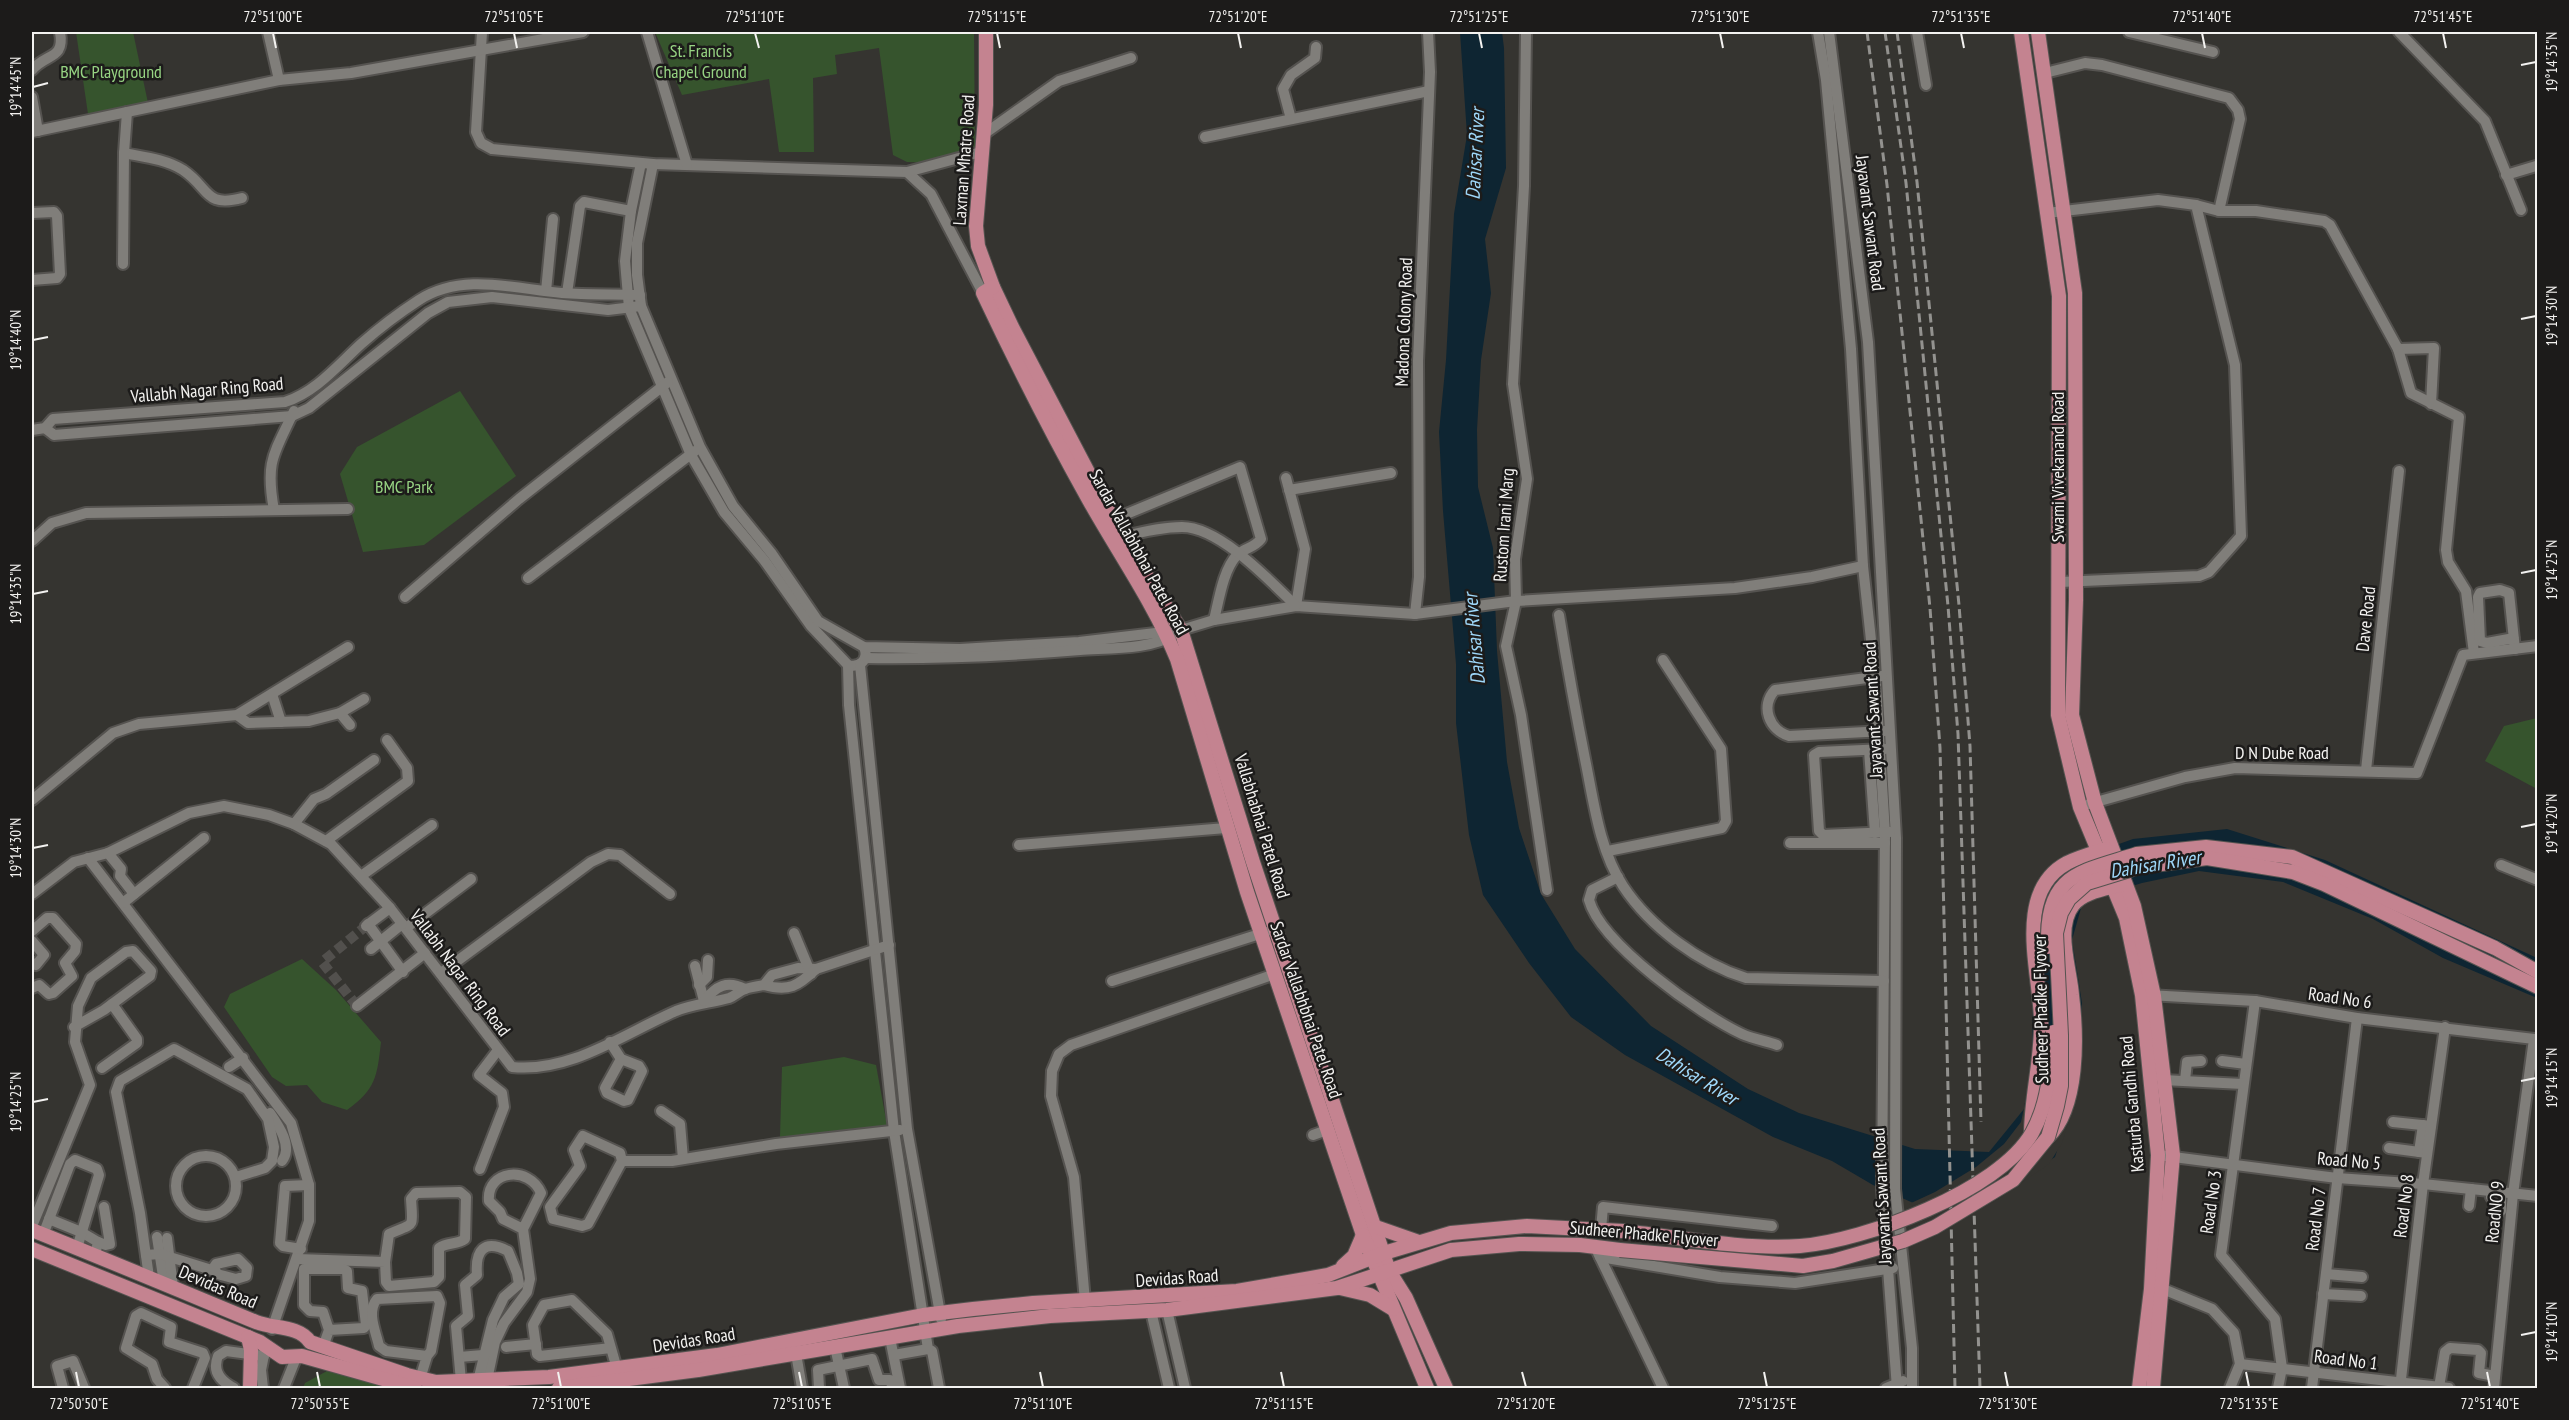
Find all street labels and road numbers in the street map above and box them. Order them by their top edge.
street label: Laxman Mhatre Road [947,94,980,226]
street label: Jayavant Sawant Road [1851,153,1890,292]
street label: Madona Colony Road [1390,257,1417,387]
street label: Vallabh Nagar Ring Road [129,371,284,408]
street label: Swami Vivekanand Road [2046,392,2069,542]
street label: Sardar Vallabhbhai Patel Road [1084,465,1195,639]
street label: Rustom Irani Marg [1488,467,1519,583]
street label: Dave Road [2351,585,2380,653]
street label: Jayavant Sawant Road [1857,641,1888,780]
street label: D N Dube Road [2235,741,2329,764]
street label: Vallabhabhai Patel Road [1229,750,1295,901]
street label: Vallabh Nagar Ring Road [404,904,516,1041]
street label: Sardar Vallabhbhai Patel Road [1265,918,1348,1101]
street label: Sudheer Phadke Flyover [2028,934,2053,1084]
street label: Road No 6 [2307,982,2373,1013]
street label: Kasturba Gandhi Road [2114,1035,2149,1173]
street label: Jayavant Sawant Road [1866,1127,1897,1266]
street label: Road No 5 [2316,1146,2382,1175]
street label: Road No 3 [2195,1169,2226,1235]
street label: Road No 8 [2388,1173,2419,1239]
street label: RoadNO 9 [2480,1180,2509,1244]
street label: Road No 7 [2300,1186,2331,1252]
street label: Sudheer Phadke Flyover [1569,1216,1719,1251]
street label: Devidas Road [175,1260,261,1313]
street label: Devidas Road [1135,1263,1219,1292]
street label: Devidas Road [651,1322,737,1357]
street label: Road No 1 [2313,1344,2379,1375]

